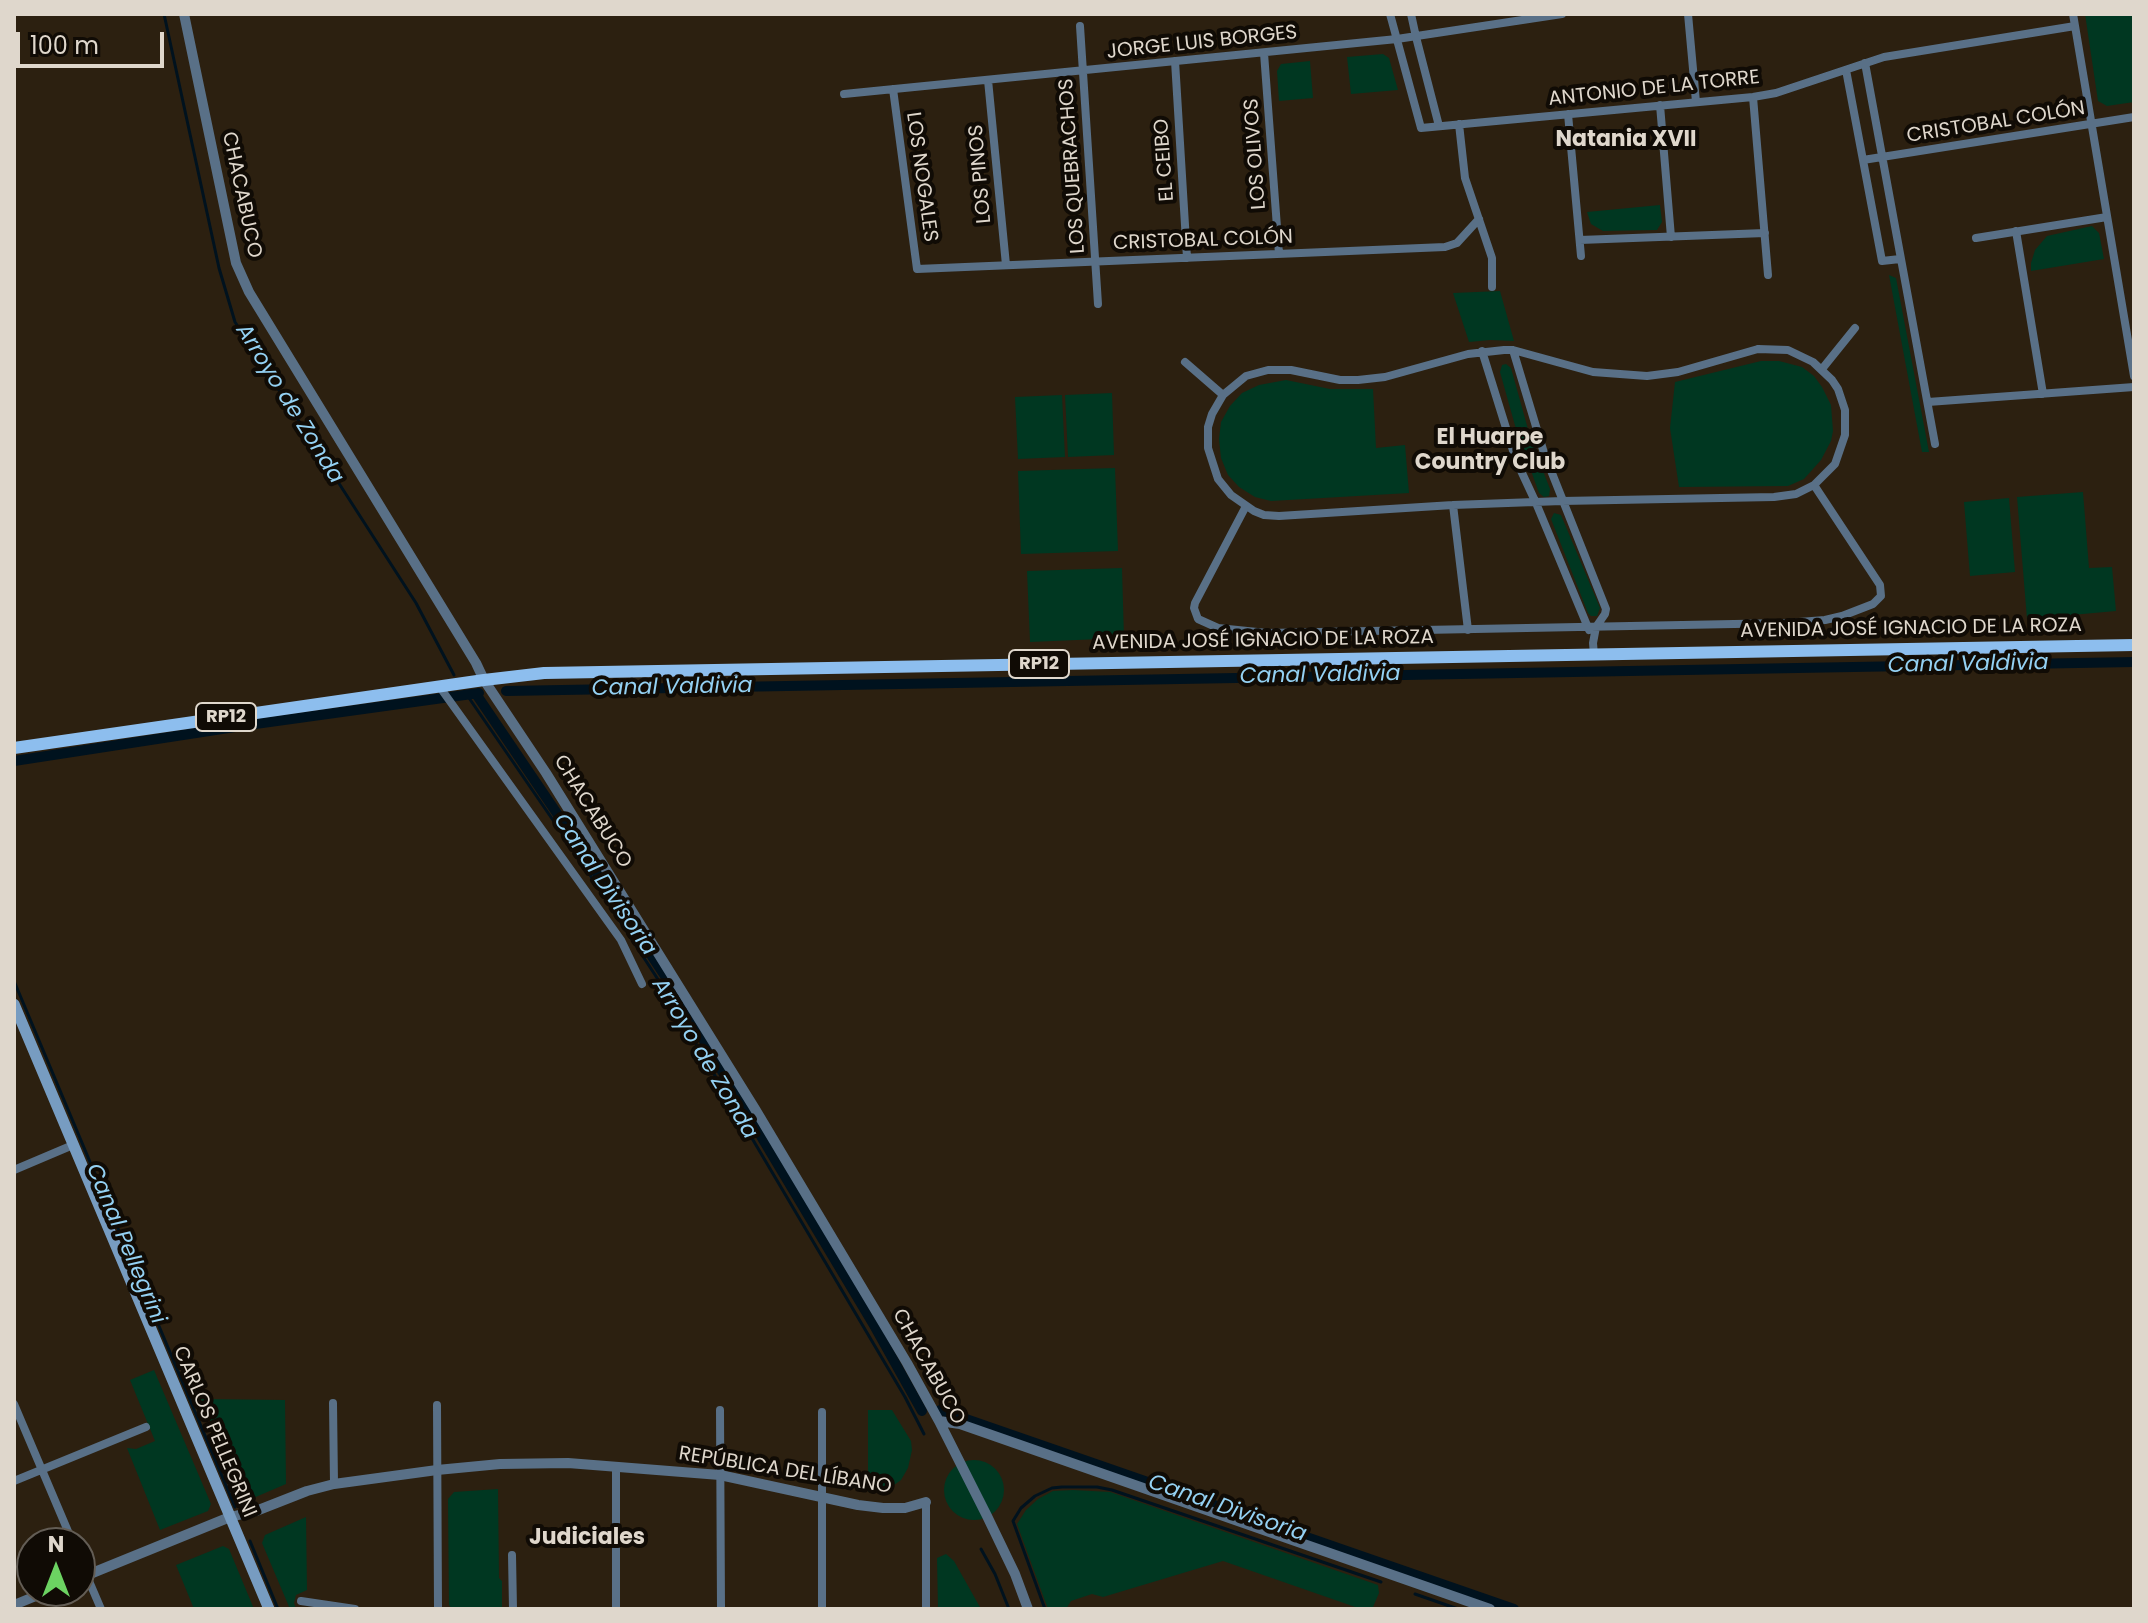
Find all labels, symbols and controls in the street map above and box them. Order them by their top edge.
scale bar [20,16,168,66]
street label: JORGE LUIS BORGES [1106,21,1298,65]
text: 100 m [30,29,99,62]
street label: ANTONIO DE LA TORRE [1547,66,1761,112]
street label: LOS QUEBRACHOS [1055,78,1091,254]
street label: LOS OLIVOS [1240,97,1272,211]
street label: CRISTOBAL COLÓN [1905,97,2087,149]
street label: LOS NOGALES [900,111,942,243]
street label: EL CEIBO [1150,118,1180,202]
street label: LOS PINOS [965,123,997,225]
district label: Natania XVII [1555,127,1697,153]
street label: CHACABUCO [216,130,266,260]
street label: CRISTOBAL COLÓN [1113,226,1293,256]
water label: Arroyo de Zonda [229,319,349,489]
district label: El Huarpe Country Club [1415,425,1565,476]
street label: AVENIDA JOSÉ IGNACIO DE LA ROZA [1740,614,2082,644]
street label: AVENIDA JOSÉ IGNACIO DE LA ROZA [1092,626,1434,656]
road number: RP12 [1009,650,1069,678]
water label: Canal Valdivia [1887,650,2049,680]
water label: Canal Valdivia [1239,661,1401,691]
water label: Canal Valdivia [591,673,753,703]
road number: RP12 [196,703,256,731]
street label: CHACABUCO [548,751,636,873]
water label: Canal Divisoria [547,809,661,961]
water label: Arroyo de Zonda [646,974,762,1144]
water label: Canal Pellegrini [79,1160,171,1328]
street label: CHACABUCO [886,1305,970,1429]
street label: CARLOS PELLEGRINI [167,1343,261,1521]
street label: REPÚBLICA DEL LÍBANO [677,1442,893,1500]
water label: Canal Divisoria [1144,1470,1310,1548]
district label: Judiciales [529,1525,645,1551]
north arrow [16,1527,96,1607]
text: N [48,1529,64,1560]

